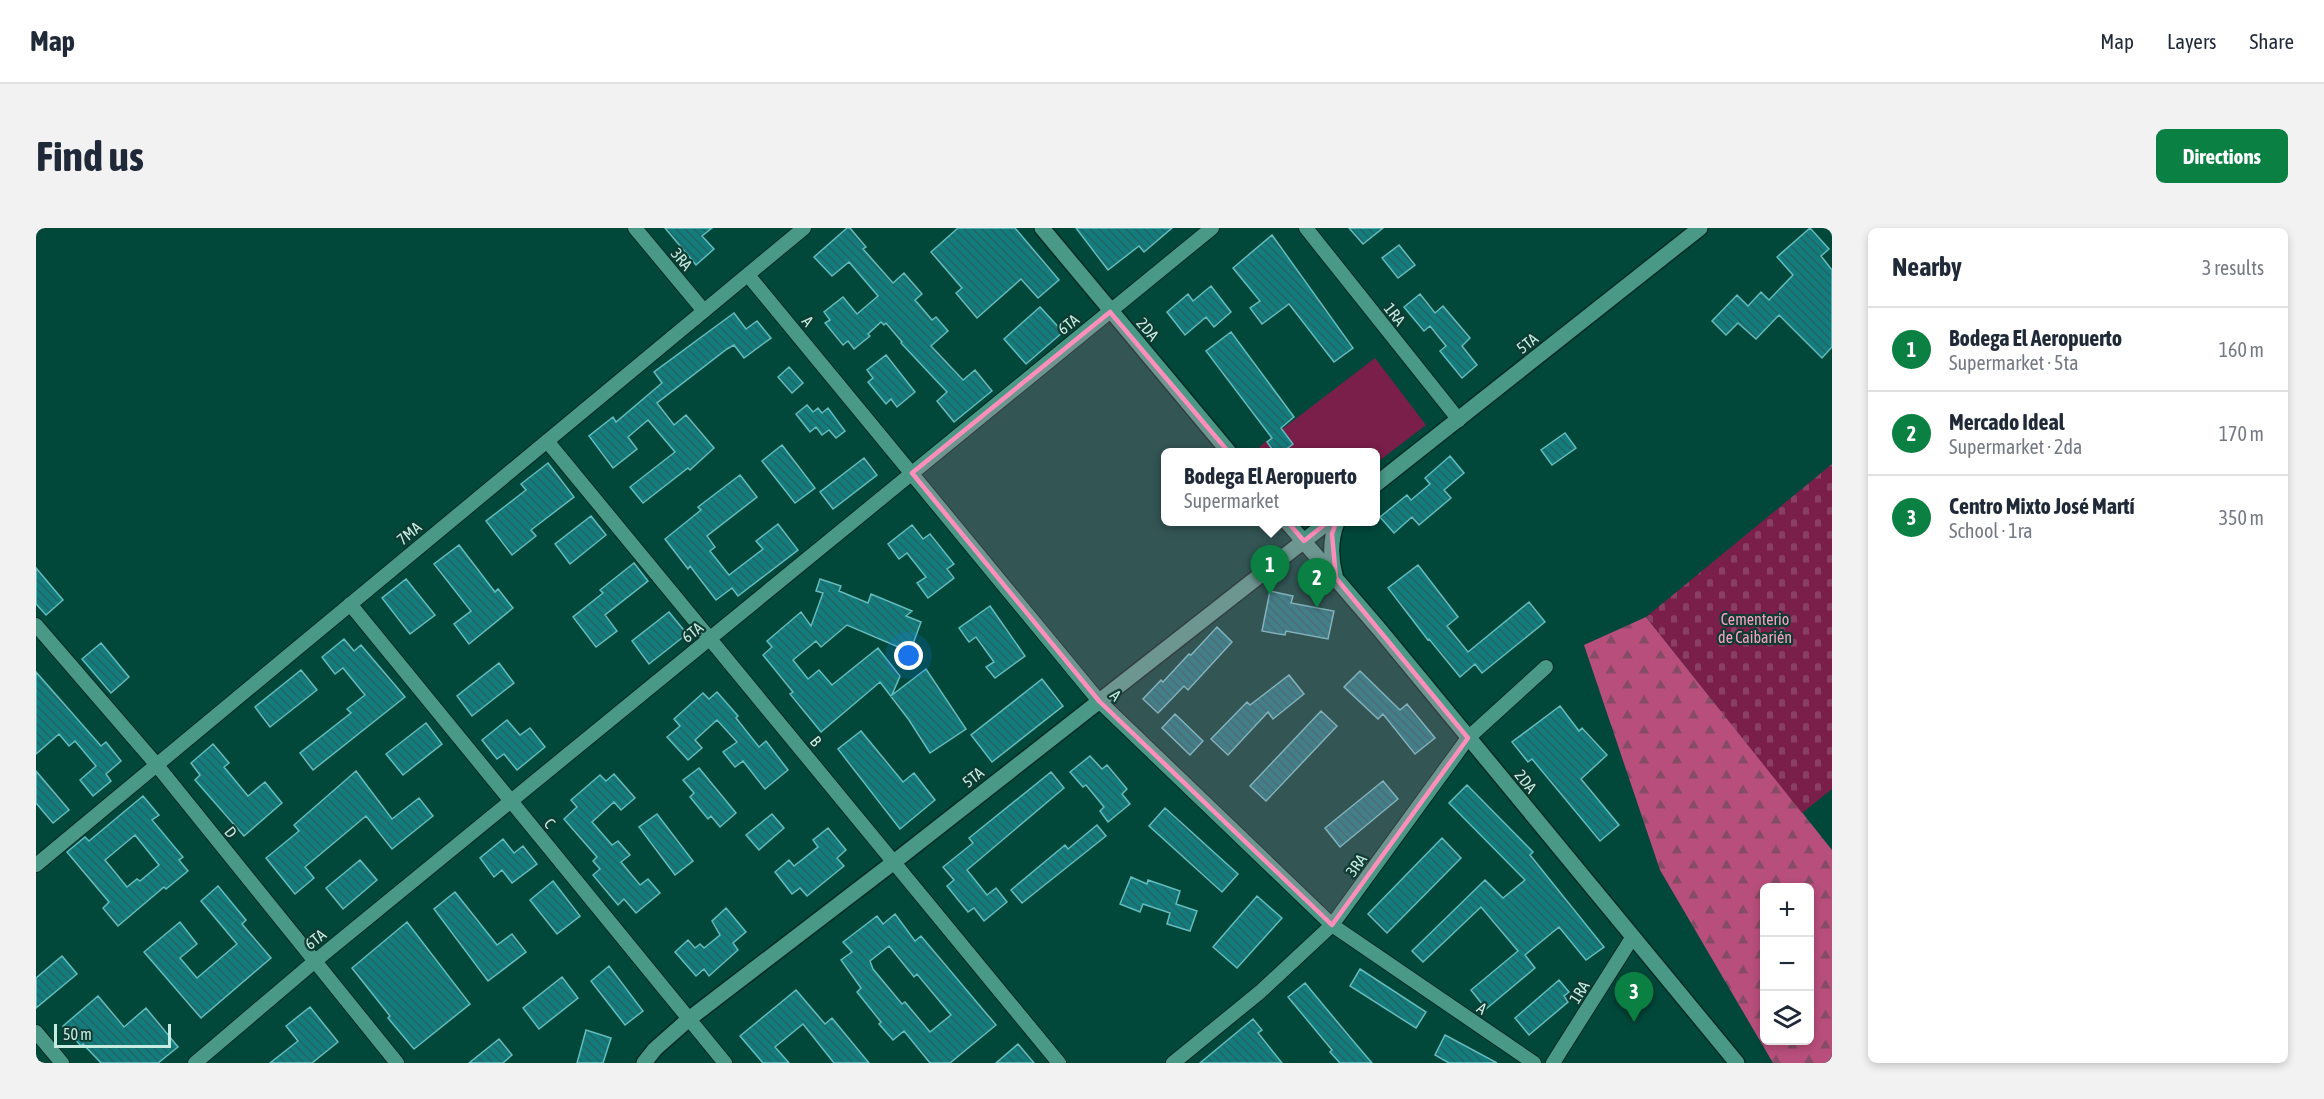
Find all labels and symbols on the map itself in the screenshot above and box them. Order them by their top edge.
street label: 3RA [668,244,697,274]
street label: 1RA [1381,299,1409,329]
street label: 6TA [1054,310,1082,338]
street label: A [799,312,818,330]
street label: 2DA [1133,314,1163,344]
street label: 5TA [1513,329,1541,357]
street label: 7MA [393,518,425,548]
pin: 1 [1250,546,1290,595]
pin: 2 [1298,558,1336,608]
park label: Cementerio de Caibarién [1718,610,1792,646]
street label: 6TA [678,618,706,646]
your location [894,641,923,670]
street label: A [1107,686,1125,704]
street label: B [807,732,826,750]
street label: 5TA [959,763,987,791]
street label: 2DA [1511,766,1541,796]
street label: C [541,815,559,831]
street label: D [221,823,241,841]
street label: 3RA [1342,850,1370,880]
street label: 6TA [301,925,329,953]
pin: 3 [1614,972,1654,1022]
street label: 1RA [1565,977,1593,1007]
street label: A [1474,998,1490,1018]
scale bar [54,1021,171,1048]

